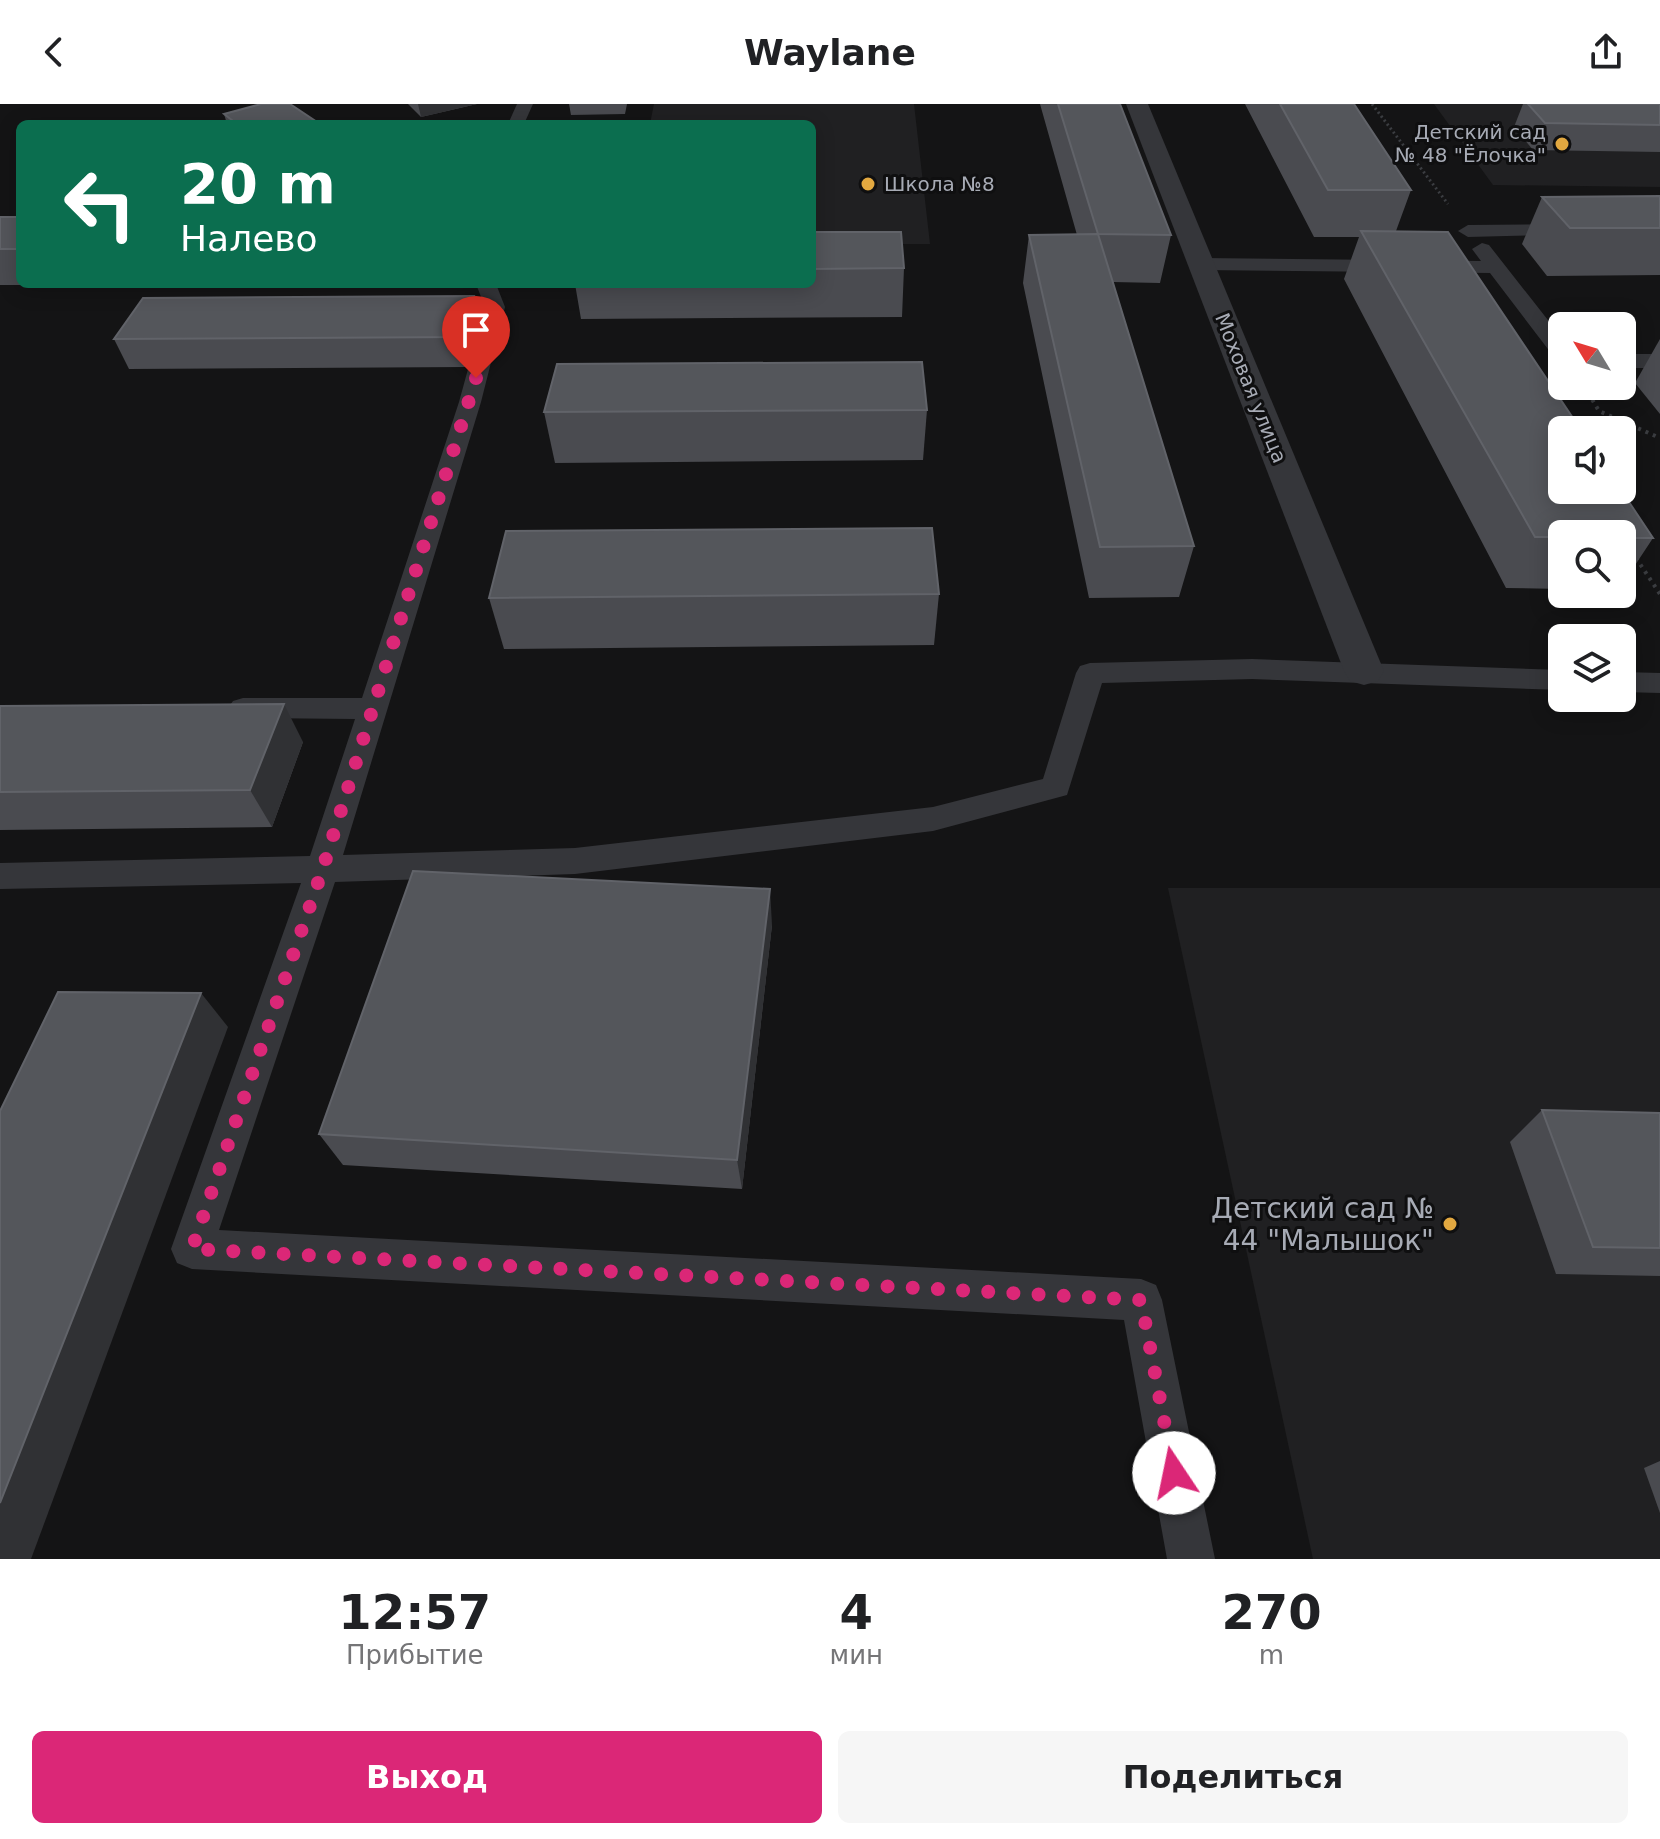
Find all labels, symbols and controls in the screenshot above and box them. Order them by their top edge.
icon: back [32,30,76,74]
icon: share [1584,30,1628,74]
text: Waylane [744,32,916,73]
place label: Детский сад № 48 "Ёлочка" [1395,120,1546,167]
marker: Детский сад № 48 "Ёлочка" [1553,135,1571,153]
text: 20 m [180,151,336,216]
icon: left [48,152,152,256]
place label: Школа №8 [884,172,995,196]
marker: Школа №8 [859,175,877,193]
text: Налево [180,218,318,259]
pin [442,296,510,378]
icon: arrive [454,308,498,352]
street label: Моховая улица [1210,310,1292,466]
north arrow [1548,312,1636,400]
map controls [1548,312,1636,712]
button: sound [1548,416,1636,504]
button: search [1548,520,1636,608]
button: layers [1548,624,1636,712]
place label: Детский сад № 44 "Малышок" [1211,1192,1434,1257]
marker: Детский сад № 44 "Малышок" [1441,1215,1459,1233]
position arrow [1132,1431,1216,1515]
text: 12:57 [338,1584,491,1640]
text: 4 [840,1584,873,1640]
text: 270 [1221,1584,1322,1640]
text: Прибытие [346,1640,484,1670]
text: мин [830,1640,883,1670]
text: m [1259,1640,1284,1670]
button: Выход [32,1731,822,1823]
button: Поделиться [838,1731,1628,1823]

